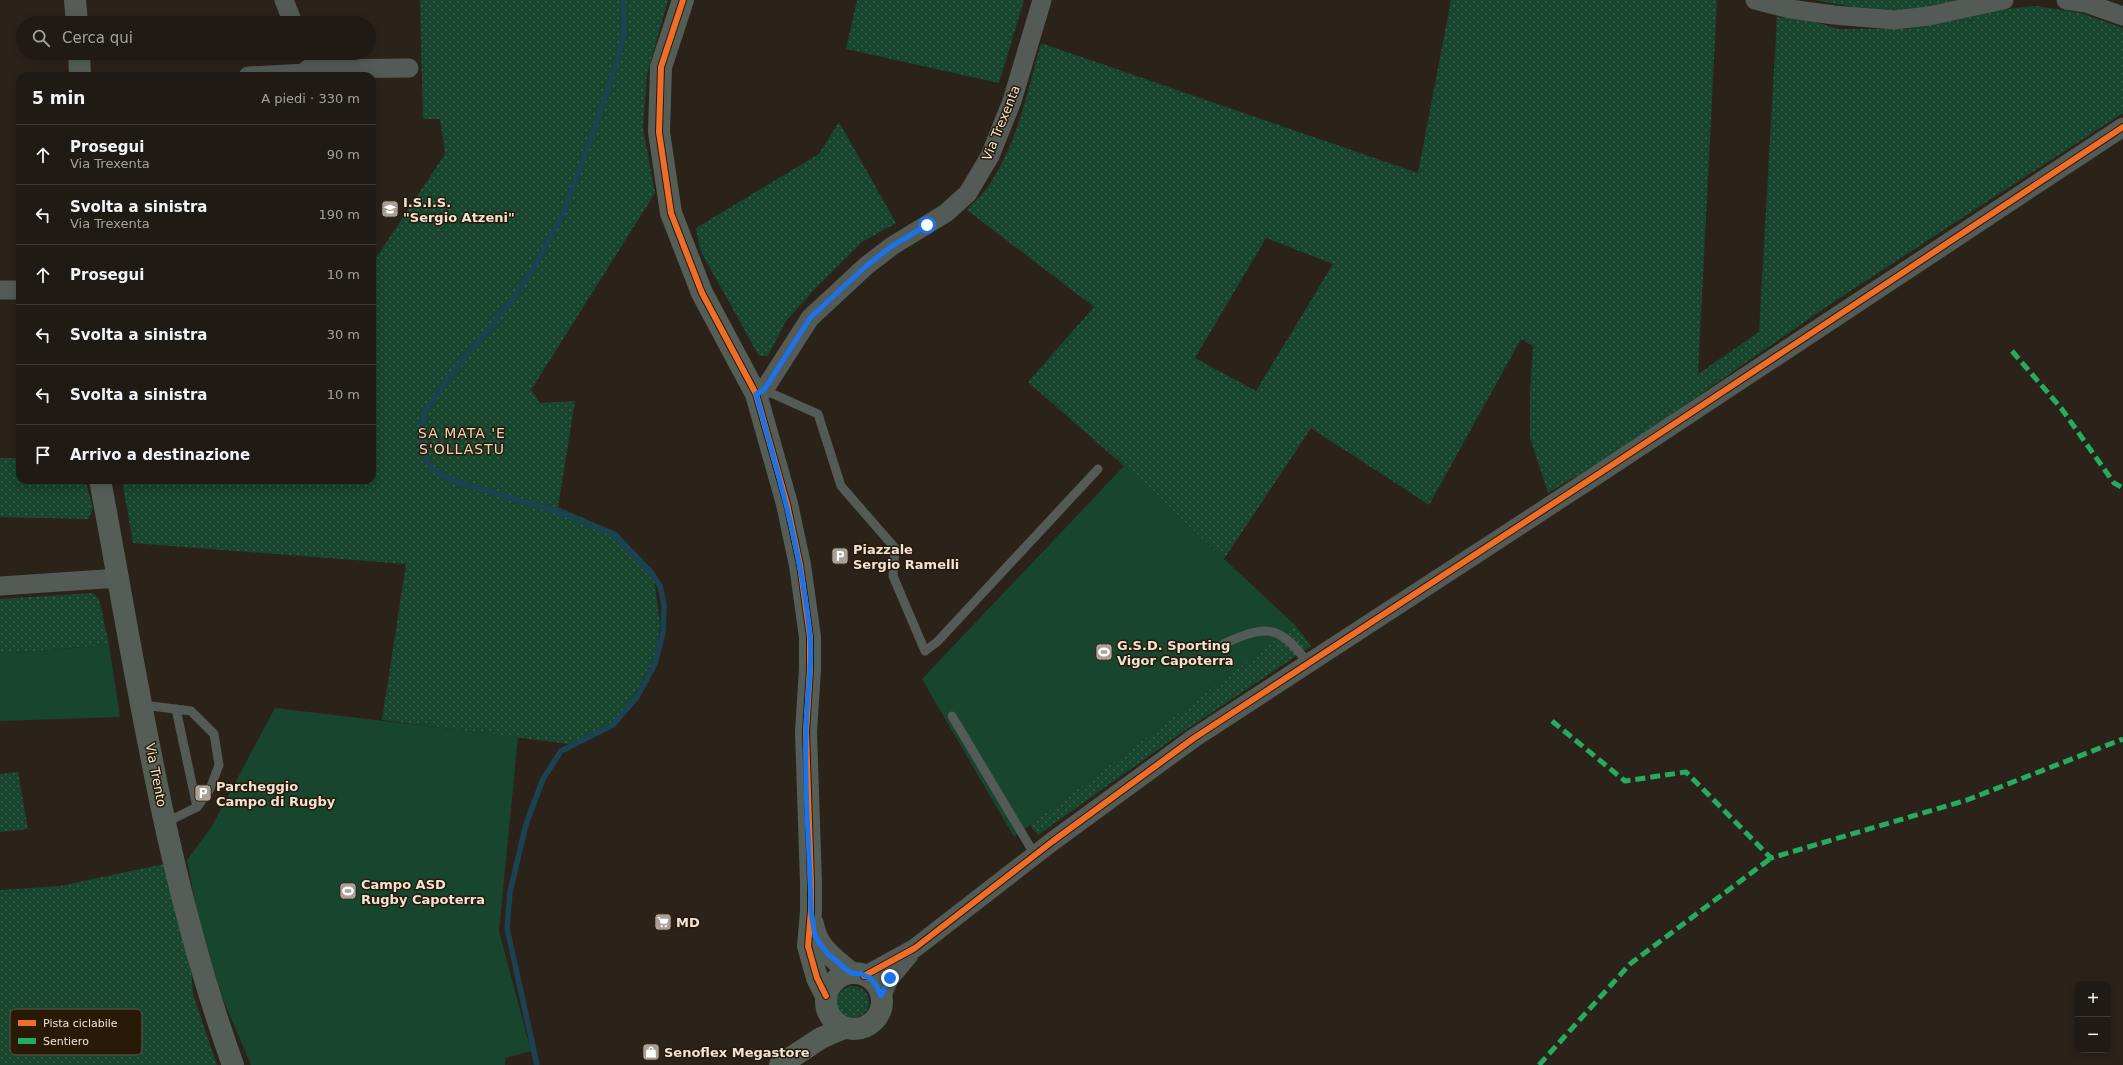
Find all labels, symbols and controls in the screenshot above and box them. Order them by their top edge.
search box [16,16,376,60]
icon: search [30,27,52,49]
text: Cerca qui [62,29,133,47]
street label: Via Trexenta [979,83,1023,163]
text: 5 min [32,88,85,108]
text: A piedi · 330 m [261,91,360,106]
text: Prosegui [70,138,144,156]
icon: ahead [32,144,54,166]
text: 90 m [327,147,360,162]
text: Via Trexenta [70,156,150,171]
place label: I.S.I.S. "Sergio Atzeni" [403,195,515,225]
text: Svolta a sinistra [70,198,207,216]
school or university icon: I.S.I.S. "Sergio Atzeni" [380,199,400,219]
icon: left [32,204,54,226]
text: 190 m [318,207,360,222]
text: Via Trexenta [70,216,150,231]
route start [918,216,936,234]
icon: ahead [32,264,54,286]
text: Prosegui [70,266,144,284]
text: 10 m [327,267,360,282]
icon: left [32,324,54,346]
text: Svolta a sinistra [70,326,207,344]
text: 30 m [327,327,360,342]
icon: left [32,384,54,406]
text: Svolta a sinistra [70,386,207,404]
text: 10 m [327,387,360,402]
district label: SA MATA 'E S'OLLASTU [418,425,506,457]
icon: arrive [32,444,54,466]
text: Arrivo a destinazione [70,446,250,464]
place label: Piazzale Sergio Ramelli [853,542,959,572]
parking icon: Piazzale Sergio Ramelli [830,546,850,566]
place label: G.S.D. Sporting Vigor Capoterra [1117,638,1234,668]
sports icon: G.S.D. Sporting Vigor Capoterra [1094,642,1114,662]
street label: Via Trento [142,742,170,808]
place label: Parcheggio Campo di Rugby [216,779,336,809]
parking icon: Parcheggio Campo di Rugby [193,783,213,803]
place label: Campo ASD Rugby Capoterra [361,877,485,907]
sports icon: Campo ASD Rugby Capoterra [338,881,358,901]
supermarket icon: MD [653,912,673,932]
place label: MD [676,915,700,930]
route end [881,969,899,987]
map controls [2075,981,2111,1053]
button: + [2075,981,2111,1017]
legend [10,1009,142,1055]
text: Pista ciclabile [43,1017,118,1030]
button: − [2075,1017,2111,1053]
text: Sentiero [43,1035,89,1048]
shop icon: Senoflex Megastore [641,1042,661,1062]
place label: Senoflex Megastore [664,1045,810,1060]

